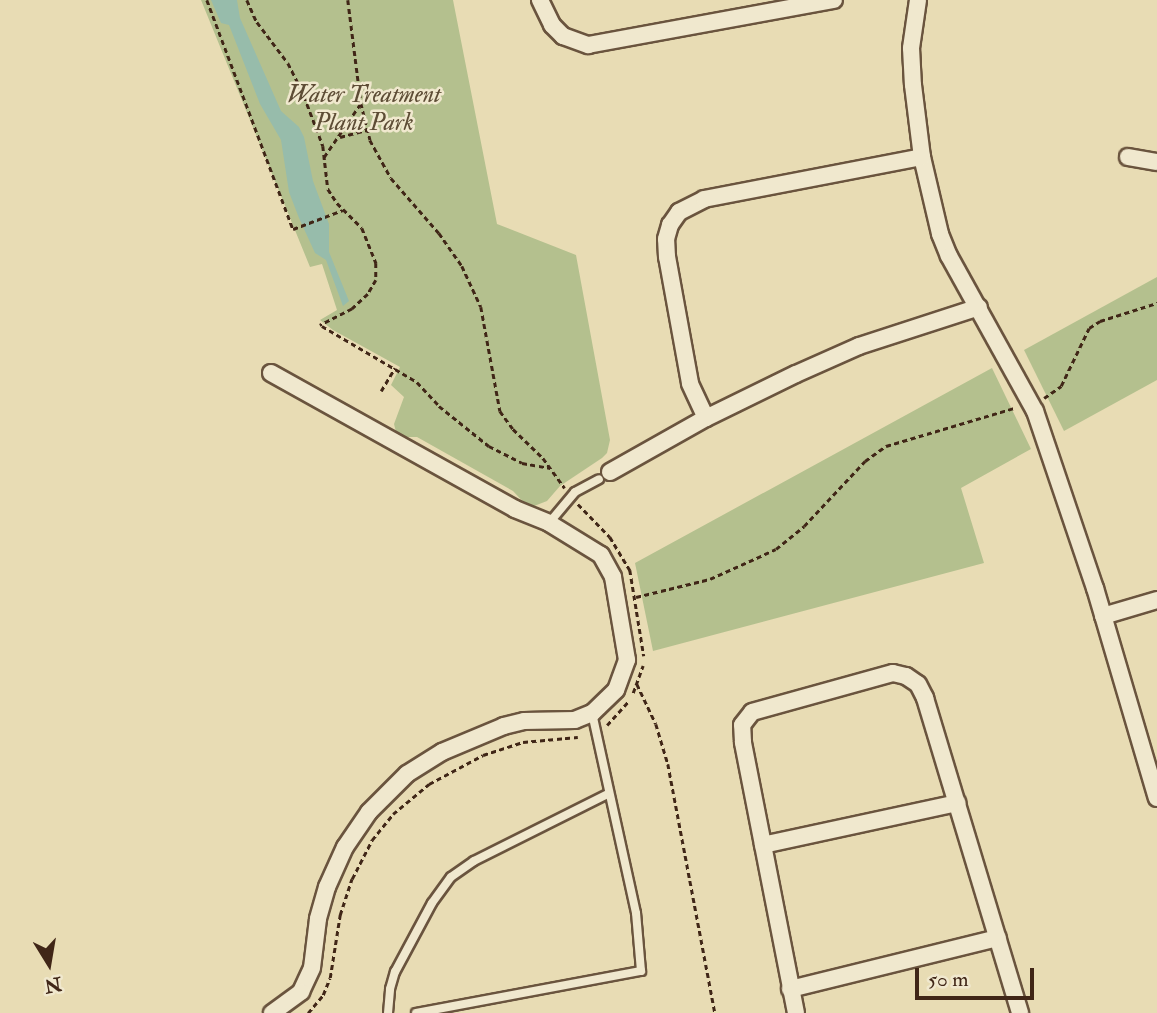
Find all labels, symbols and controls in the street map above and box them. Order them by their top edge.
park label: Water Treatment Plant Park [287,81,441,137]
north arrow [14,929,84,999]
scale bar [919,954,1038,998]
text: 50 m [928,966,969,993]
text: N [42,971,64,998]

